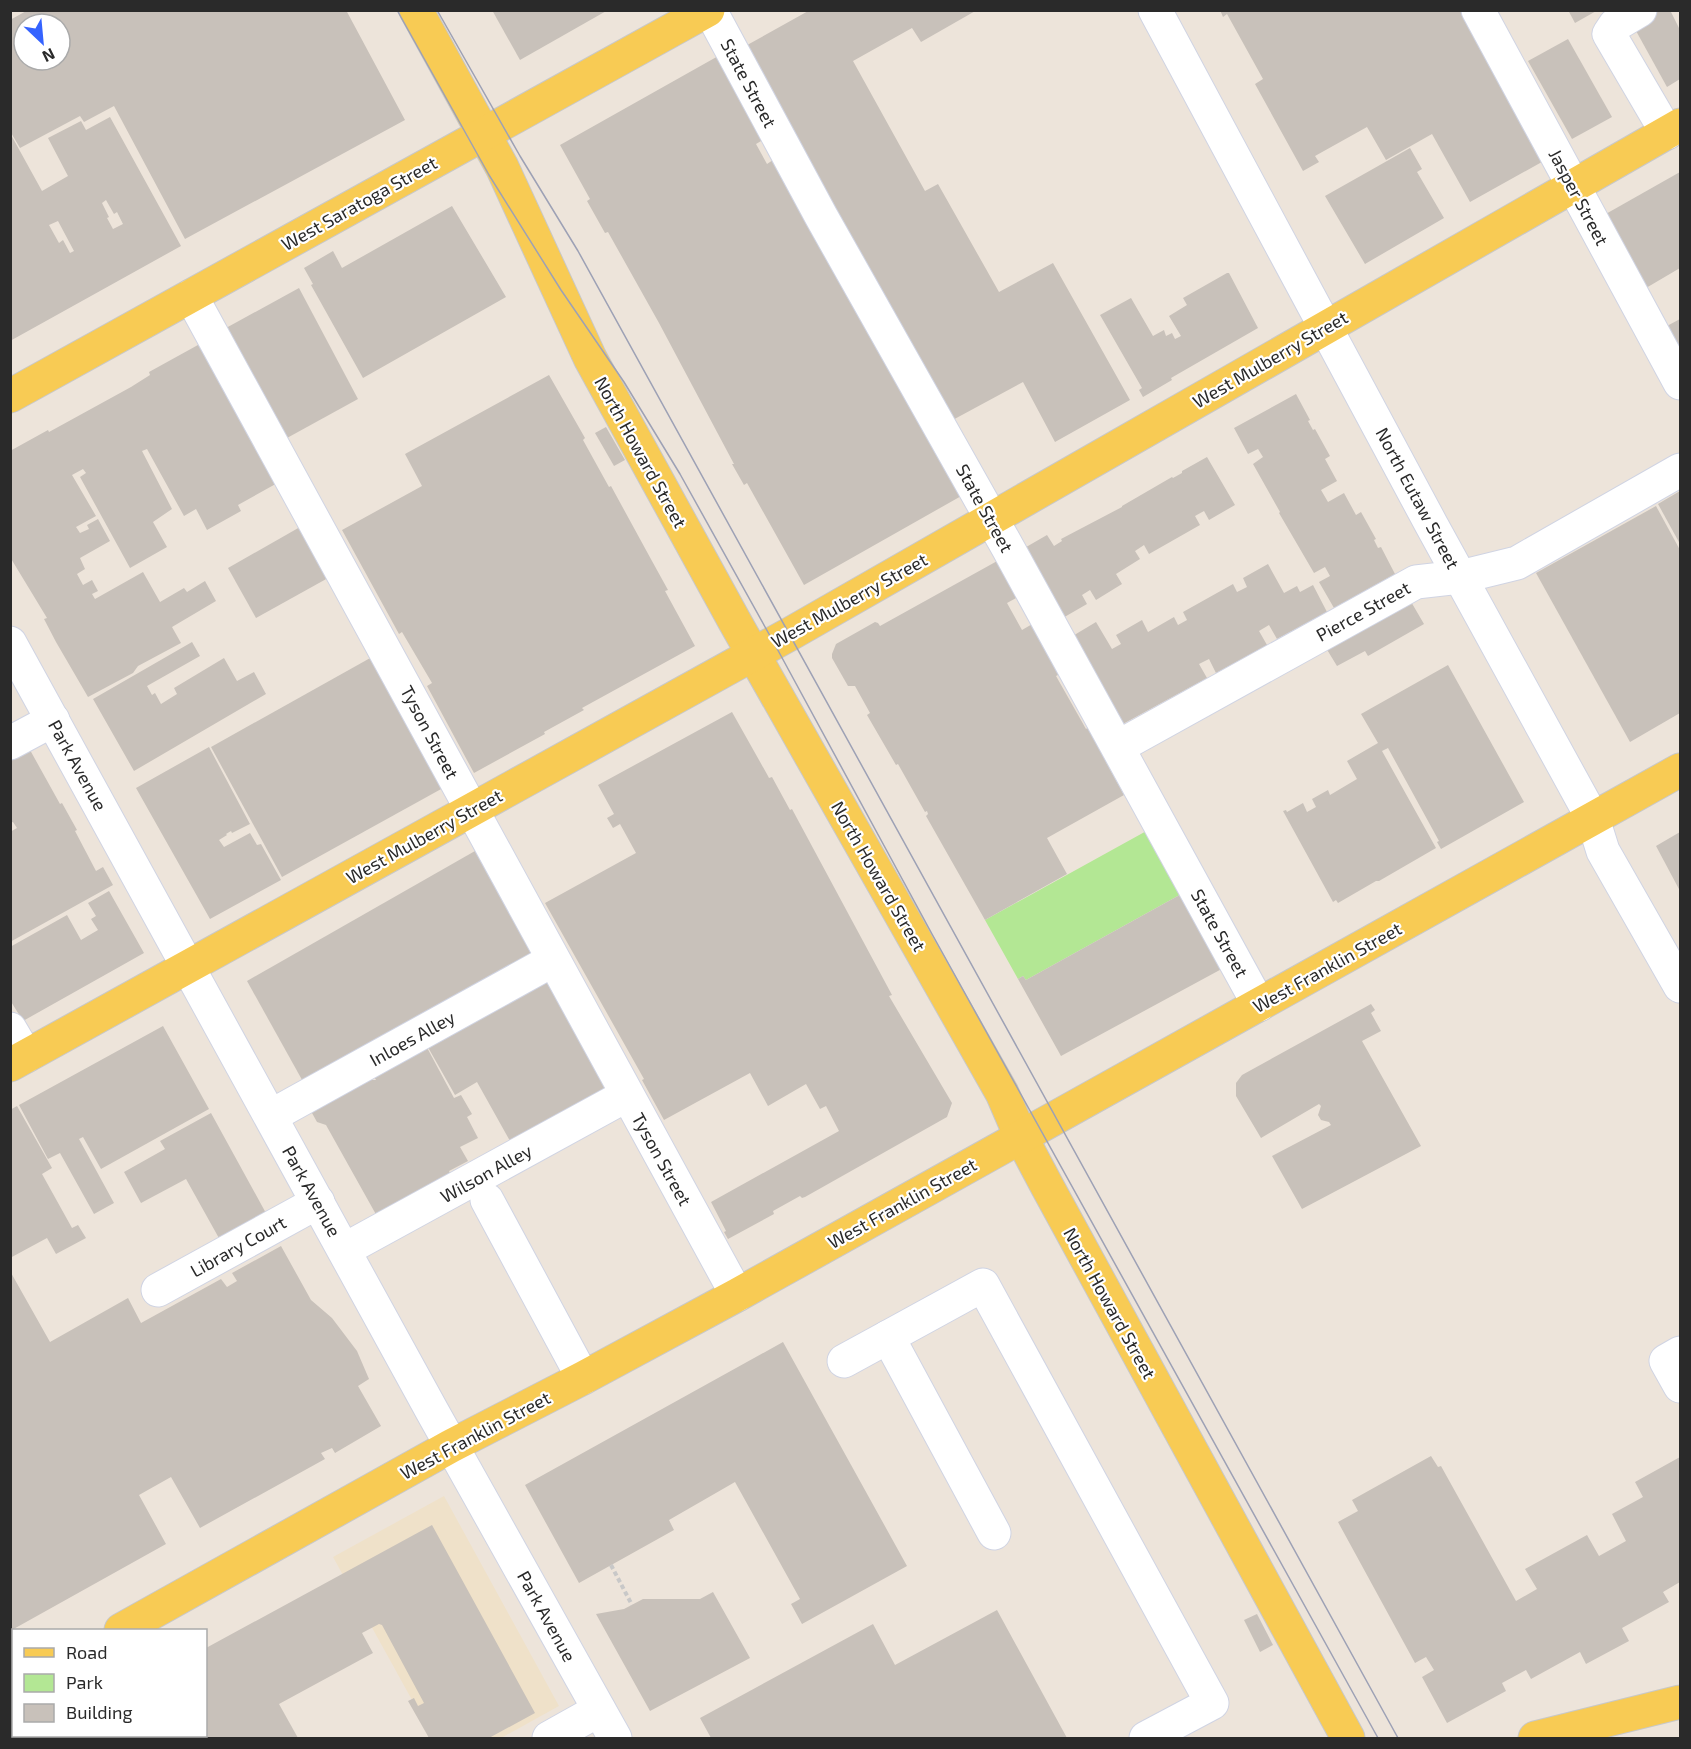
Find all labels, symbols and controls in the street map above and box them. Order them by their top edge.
north arrow [12,12,72,72]
street label: State Street [716,35,782,131]
text: N [39,45,58,67]
street label: Jasper Street [1544,145,1614,249]
street label: West Saratoga Street [277,151,441,255]
street label: West Mulberry Street [1189,306,1352,412]
street label: North Howard Street [590,372,692,532]
street label: North Eutaw Street [1371,423,1465,573]
street label: State Street [952,460,1018,556]
street label: West Mulberry Street [767,548,931,652]
street label: Pierce Street [1312,576,1414,646]
street label: Tyson Street [396,682,464,783]
street label: Park Avenue [44,716,112,814]
street label: West Mulberry Street [342,784,506,888]
street label: North Howard Street [827,797,931,955]
street label: State Street [1187,885,1253,981]
street label: West Franklin Street [1249,917,1405,1017]
street label: Inloes Alley [365,1005,459,1070]
street label: Tyson Street [628,1109,697,1209]
street label: Wilson Alley [436,1139,536,1207]
street label: Park Avenue [278,1142,346,1240]
street label: West Franklin Street [824,1153,980,1253]
street label: Library Court [186,1211,290,1281]
street label: North Howard Street [1059,1223,1161,1383]
street label: West Franklin Street [396,1386,554,1484]
street label: Park Avenue [513,1567,581,1665]
legend [12,1629,207,1737]
text: Road [66,1641,107,1663]
text: Park [66,1671,103,1693]
text: Building [66,1701,133,1723]

